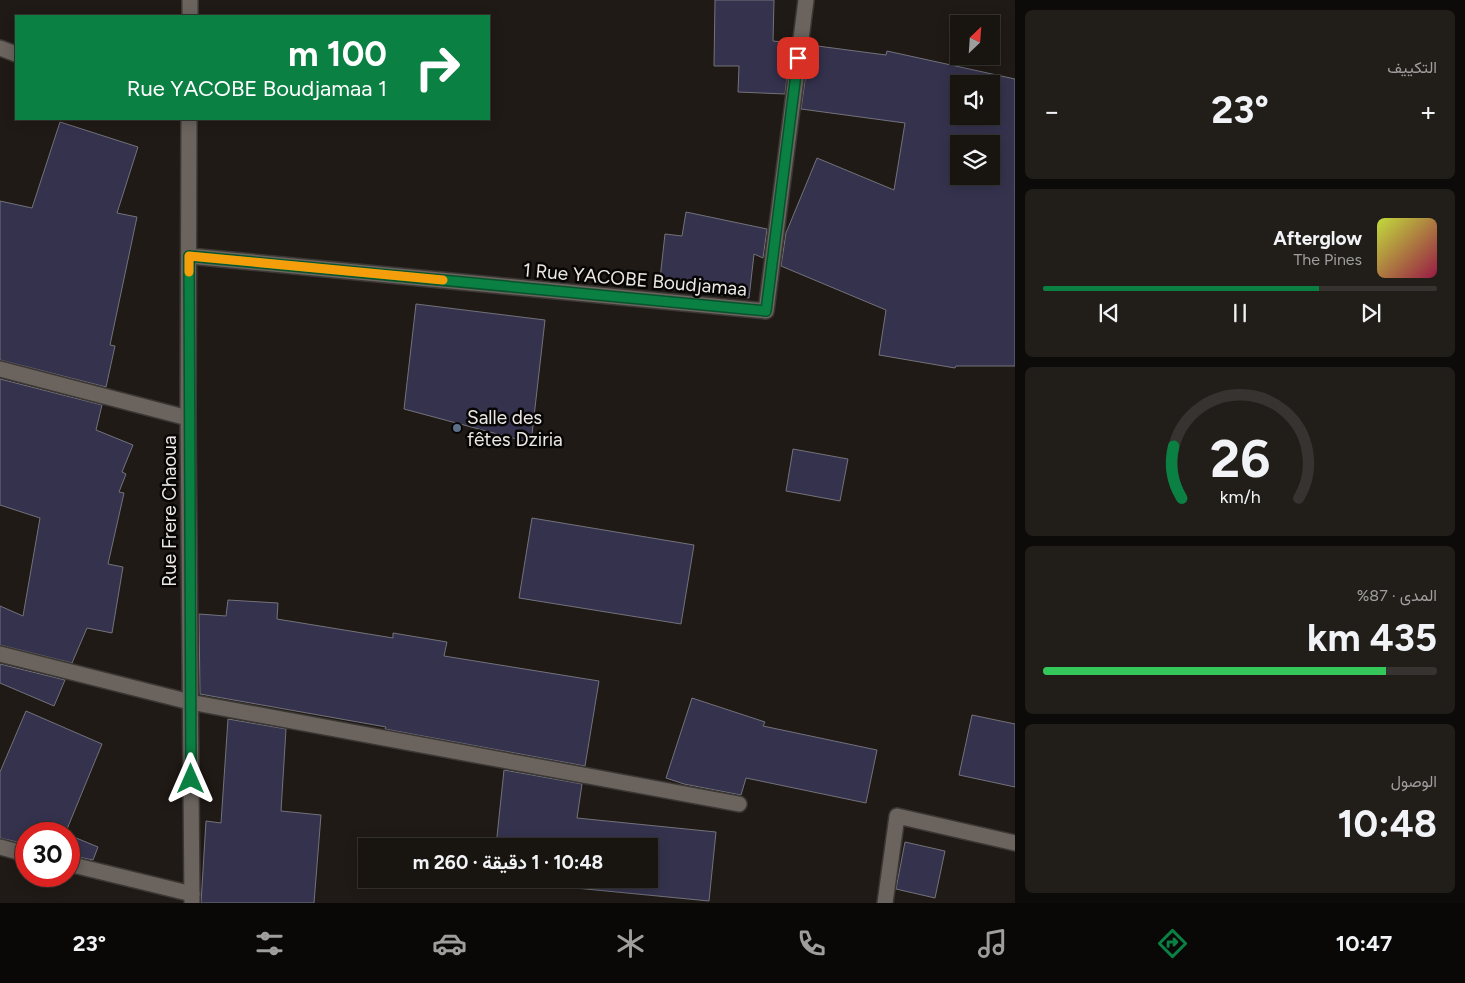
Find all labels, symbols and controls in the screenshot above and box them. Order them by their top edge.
north arrow [950,15,1000,65]
map controls [950,15,1000,185]
text: 100 m [288,33,387,75]
icon: right [405,35,470,100]
pin [777,37,819,79]
icon: arrive [784,44,812,72]
text: التكييف [1387,58,1437,77]
text: 1 Rue YACOBE Boudjamaa [127,75,387,102]
button: sound [950,75,1000,125]
text: 23° [1211,87,1269,133]
text: − [1043,94,1060,128]
text: + [1420,94,1437,128]
button: layers [950,135,1000,185]
text: Afterglow [1273,227,1362,250]
text: The Pines [1293,250,1362,269]
street label: 1 Rue YACOBE Boudjamaa [522,258,748,301]
icon: previous [1095,299,1123,327]
icon: pause [1226,299,1254,327]
icon: next [1357,299,1385,327]
place label: Salle des fêtes Dziria [467,406,563,451]
marker: Salle des fêtes Dziria [451,422,463,434]
text: 26 [1210,428,1270,490]
street label: Rue Frere Chaoua [158,435,181,587]
text: km/h [1220,486,1260,507]
text: المدى · 87% [1357,586,1437,605]
text: 435 km [1307,615,1437,661]
position arrow [164,752,216,804]
text: الوصول [1391,772,1437,791]
text: 10:48 [1338,801,1437,847]
speed limit sign: 30 [15,822,80,887]
text: 10:48 · 1 دقيقة · 260 m [413,851,603,874]
icon: filters [252,926,287,961]
icon: car [432,926,467,961]
icon: climate [613,926,648,961]
icon: phone [794,926,829,961]
icon: music [975,926,1010,961]
icon: directions [1155,926,1190,961]
text: 23° [73,930,106,957]
text: 10:47 [1336,930,1392,957]

